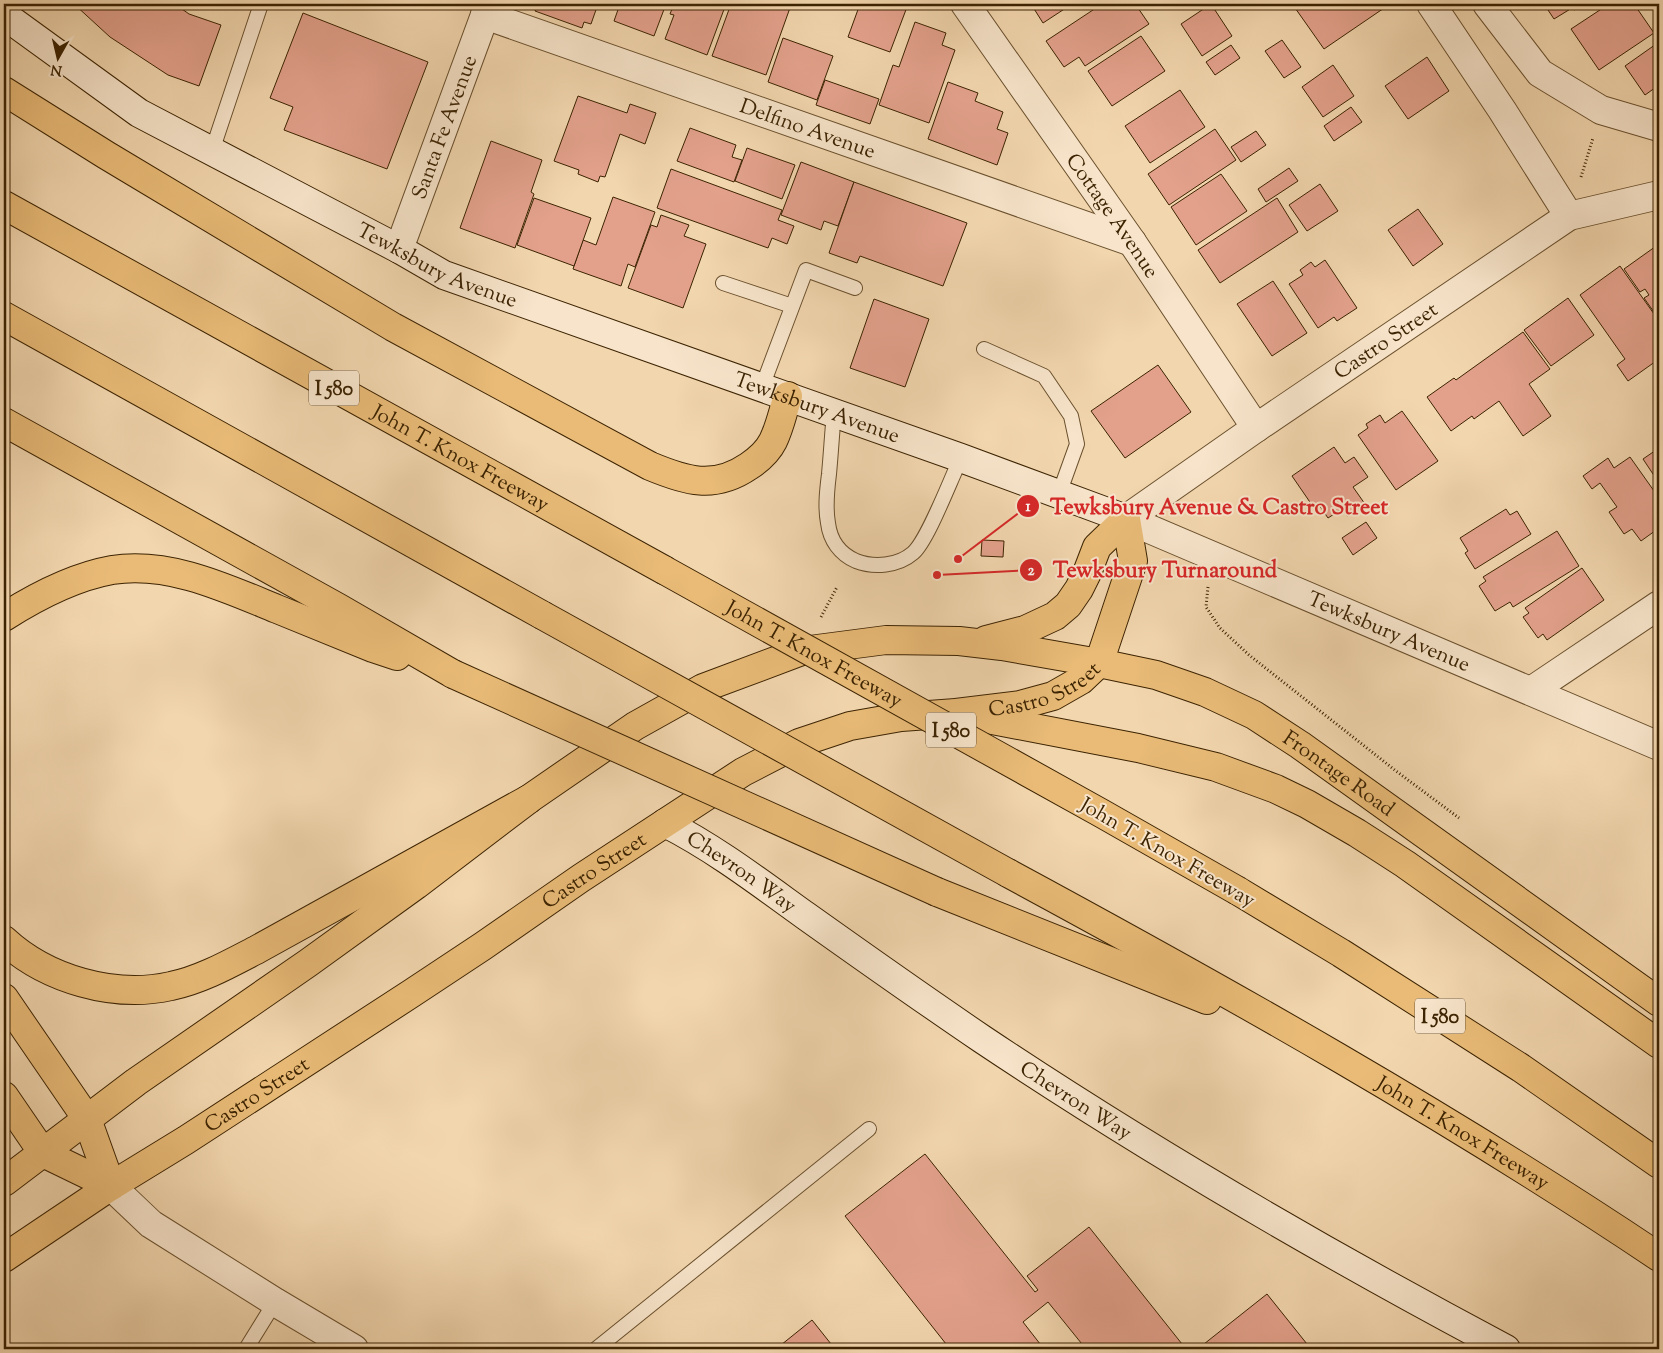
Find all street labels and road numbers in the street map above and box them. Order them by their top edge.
street label: Santa Fe Avenue [405,51,486,204]
street label: Delfino Avenue [735,92,879,168]
street label: Cottage Avenue [1057,148,1165,285]
street label: Tewksbury Avenue [351,216,521,317]
street label: Castro Street [1328,296,1445,388]
street label: Tewksbury Avenue [729,366,904,452]
road number: I 580 [309,370,359,406]
street label: John T. Knox Freeway [365,398,554,521]
street label: Tewksbury Avenue [1302,585,1474,681]
street label: John T. Knox Freeway [719,594,908,717]
street label: Castro Street [987,656,1108,726]
road number: I 580 [926,712,976,748]
street label: Frontage Road [1276,725,1400,825]
street label: John T. Knox Freeway [1073,791,1261,917]
street label: Chevron Way [680,825,802,922]
street label: Castro Street [537,826,653,918]
road number: I 580 [1415,998,1465,1034]
street label: Castro Street [199,1051,316,1141]
street label: Chevron Way [1013,1055,1137,1149]
street label: John T. Knox Freeway [1369,1069,1555,1199]

